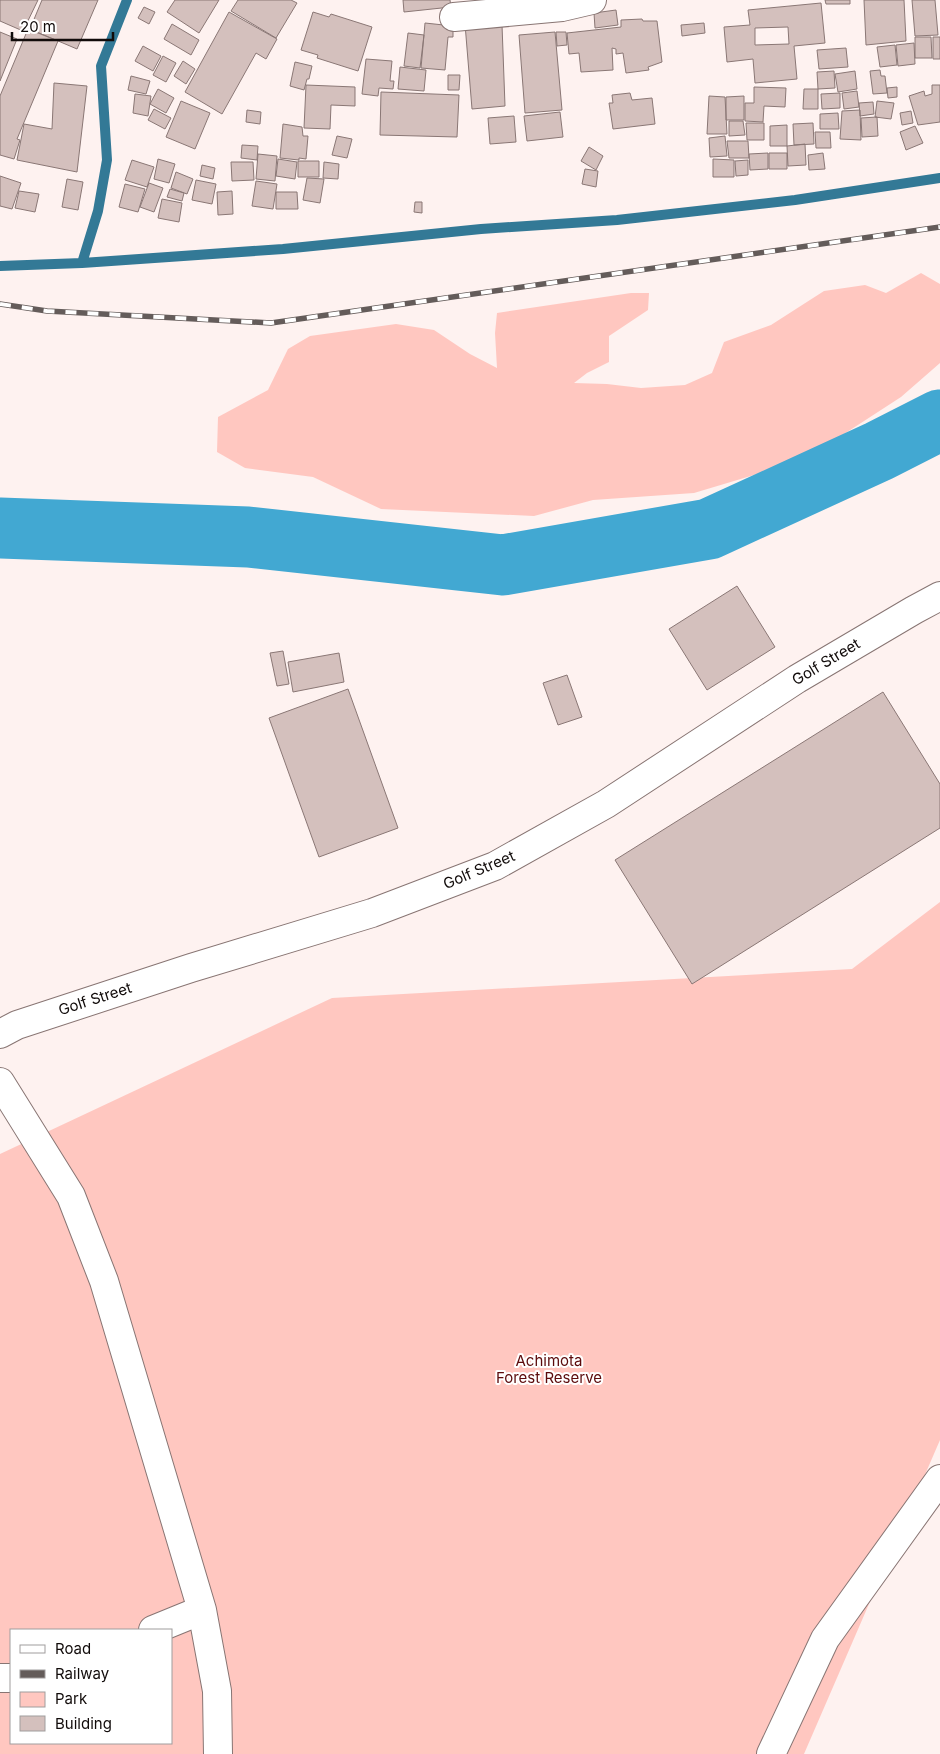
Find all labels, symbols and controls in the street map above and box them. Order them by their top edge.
scale bar [12,10,114,42]
text: 20 m [20,17,56,36]
street label: Golf Street [788,634,863,689]
street label: Golf Street [440,846,518,893]
street label: Golf Street [56,978,134,1019]
park label: Achimota Forest Reserve [496,1351,602,1387]
legend [10,1629,172,1744]
text: Road [55,1639,91,1658]
text: Railway [55,1664,110,1683]
text: Park [55,1689,88,1708]
text: Building [55,1714,112,1733]

